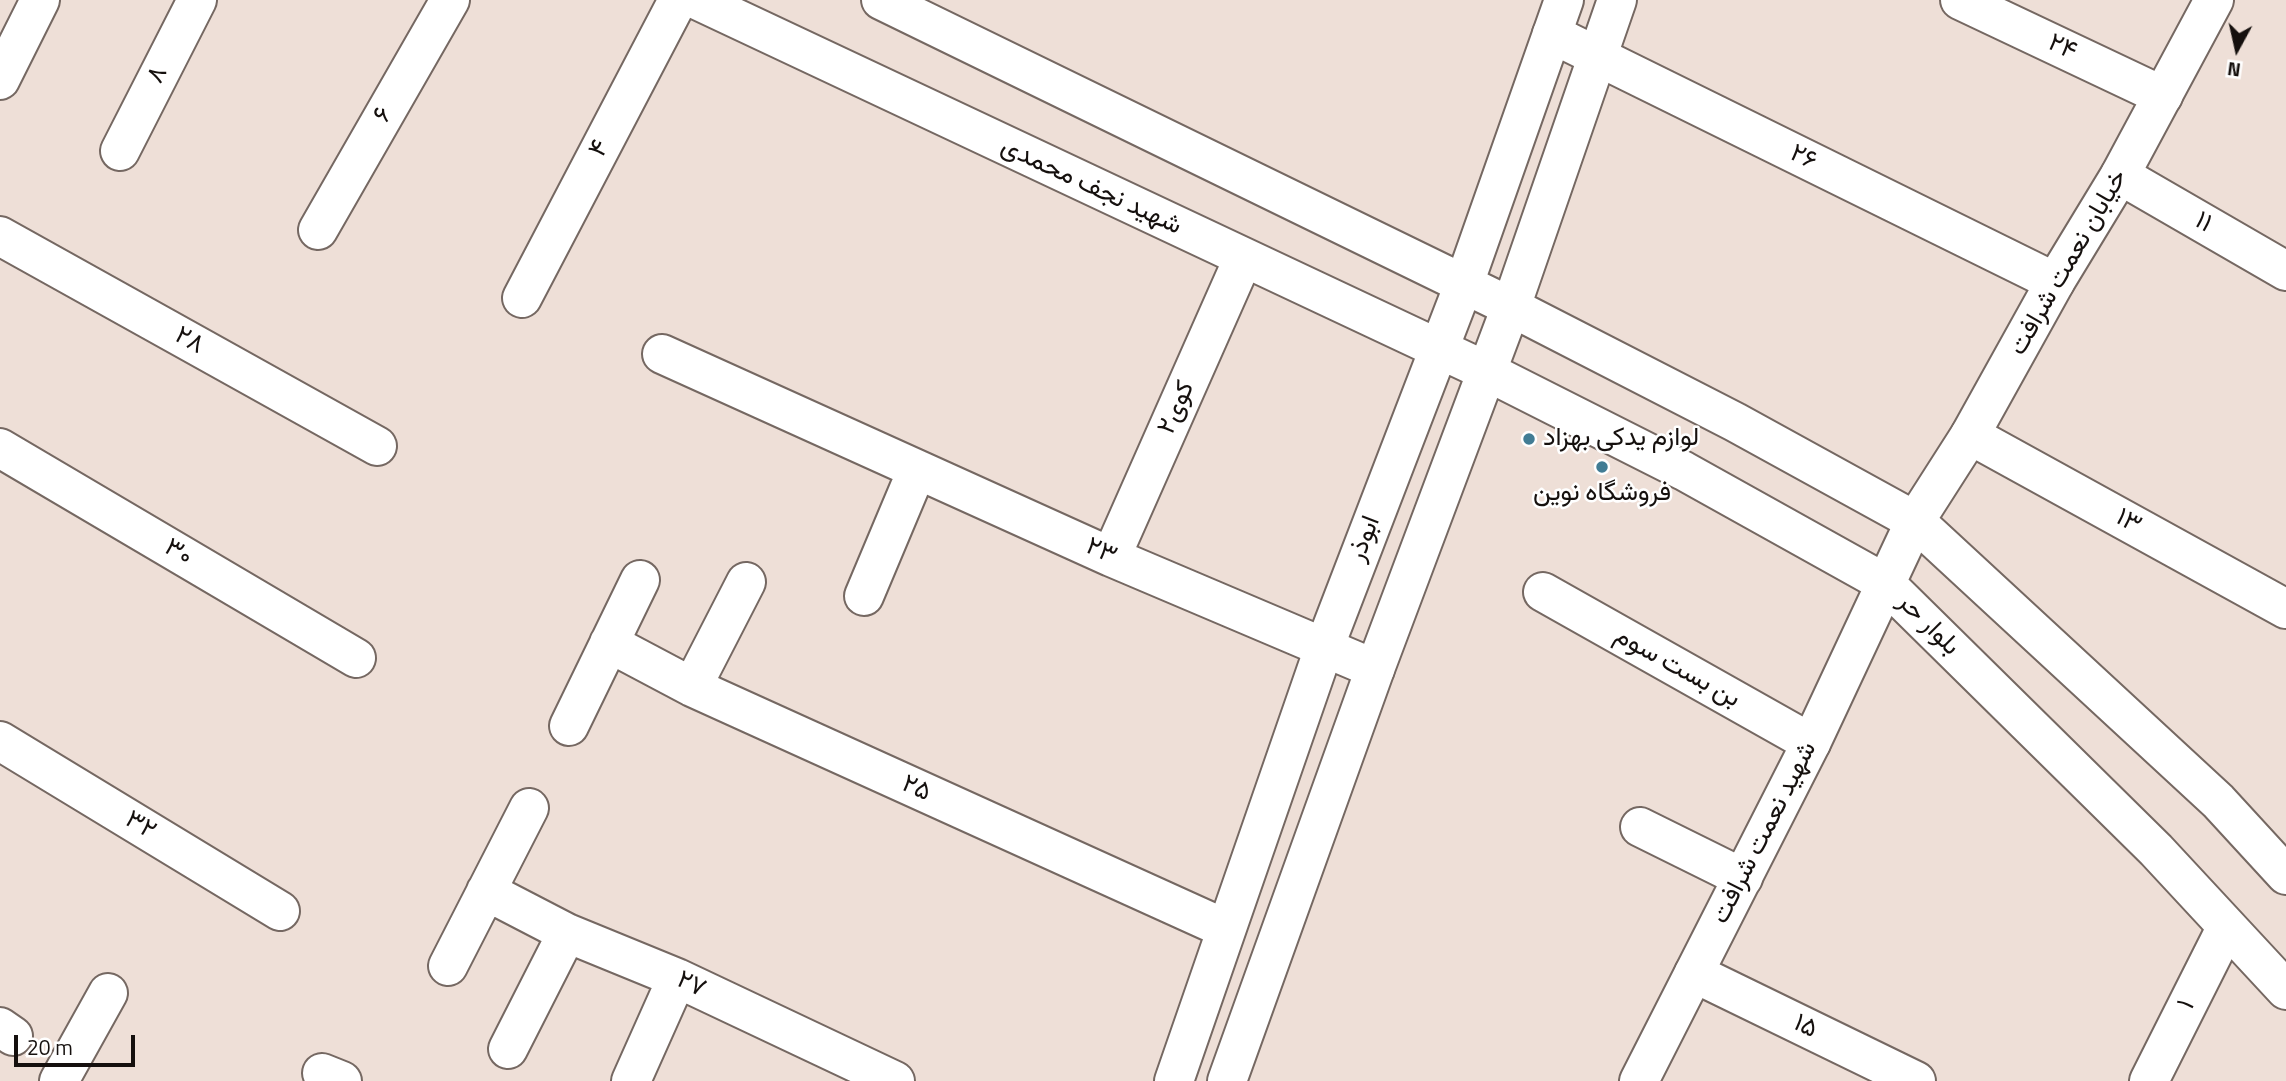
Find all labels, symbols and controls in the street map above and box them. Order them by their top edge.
north arrow [2202,14,2272,84]
street label: ۲۴ [2043,28,2081,68]
text: N [2225,55,2243,86]
street label: ۸ [141,61,175,89]
street label: ۶ [367,102,401,128]
street label: شهید نجف محمدی [996,131,1186,243]
street label: ۴ [583,135,617,163]
street label: ۲۶ [1784,138,1822,178]
street label: خیابان نعمت شرافت [2003,165,2135,361]
street label: ۱۱ [2189,206,2217,240]
street label: ۲۸ [169,320,209,362]
street label: کوی۲ [1152,377,1202,439]
place label: لوازم یدکی بهزاد [1543,423,1699,455]
marker: لوازم یدکی بهزاد [1521,431,1537,447]
marker: فروشگاه نوین [1594,459,1610,475]
place label: فروشگاه نوین [1533,478,1671,510]
street label: ۱۳ [2110,502,2146,542]
street label: ابوذر [1342,512,1388,566]
street label: ۲۳ [1081,531,1121,573]
street label: ۳۰ [158,532,198,574]
street label: بلوار حر [1890,587,1966,663]
street label: بن بست سوم [1609,621,1745,715]
street label: شهید نعمت شرافت [1706,737,1824,929]
street label: ۲۵ [896,769,936,809]
street label: ۳۲ [119,805,161,847]
street label: ۲۷ [671,965,711,1005]
street label: ۱ [2171,995,2203,1015]
street label: ۱۵ [1788,1008,1822,1046]
scale bar [18,1021,138,1066]
text: 20 m [27,1031,73,1063]

